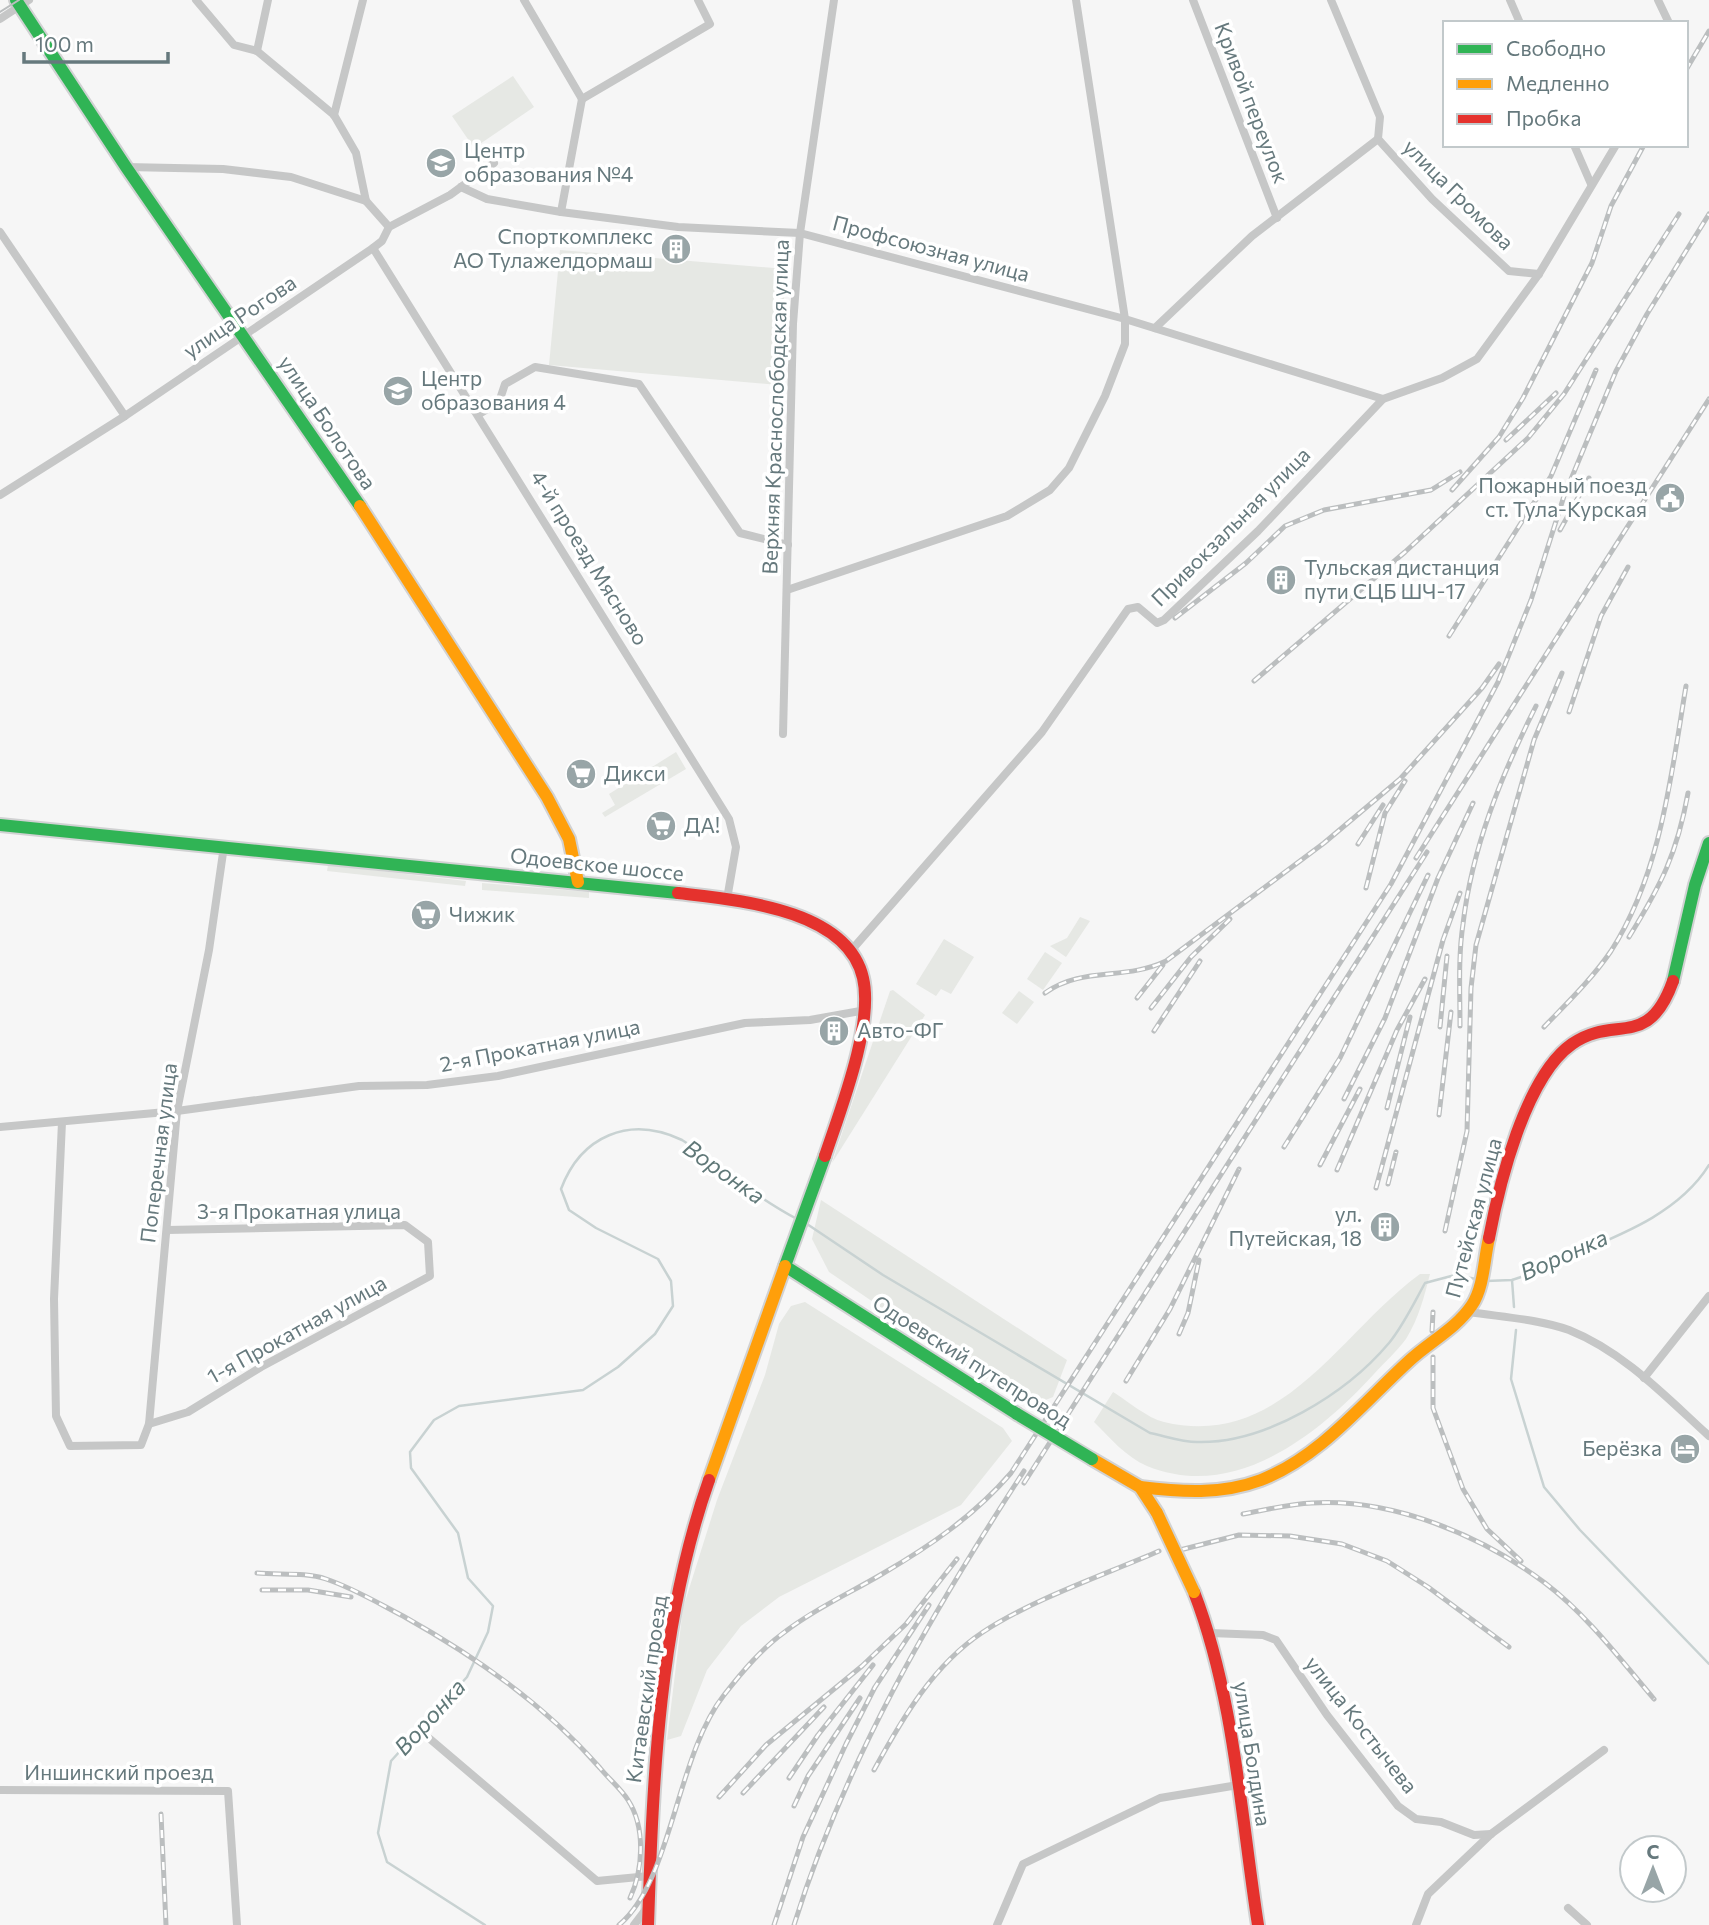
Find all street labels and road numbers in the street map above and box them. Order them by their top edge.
street label: Кривой переулок [1210,18,1295,186]
street label: улица Громова [1399,134,1519,254]
street label: Профсоюзная улица [830,209,1033,286]
street label: Верхняя Краснослободская улица [756,239,793,575]
street label: улица Рогова [178,269,300,363]
street label: улица Болотова [274,351,382,494]
street label: Привокзальная улица [1145,441,1315,611]
street label: 4-й проезд Мясново [526,465,654,649]
street label: Одоевское шоссе [509,842,685,885]
street label: 2-я Прокатная улица [437,1013,642,1076]
street label: Поперечная улица [134,1061,181,1244]
street label: Путейская улица [1439,1135,1506,1300]
street label: 3-я Прокатная улица [197,1198,401,1223]
street label: 1-я Прокатная улица [202,1269,390,1388]
street label: Одоевский путепровод [869,1289,1077,1432]
street label: Китаевский проезд [620,1593,671,1784]
street label: улица Костычева [1301,1651,1423,1798]
street label: улица Болдина [1230,1680,1277,1828]
street label: Иншинский проезд [24,1759,214,1784]

